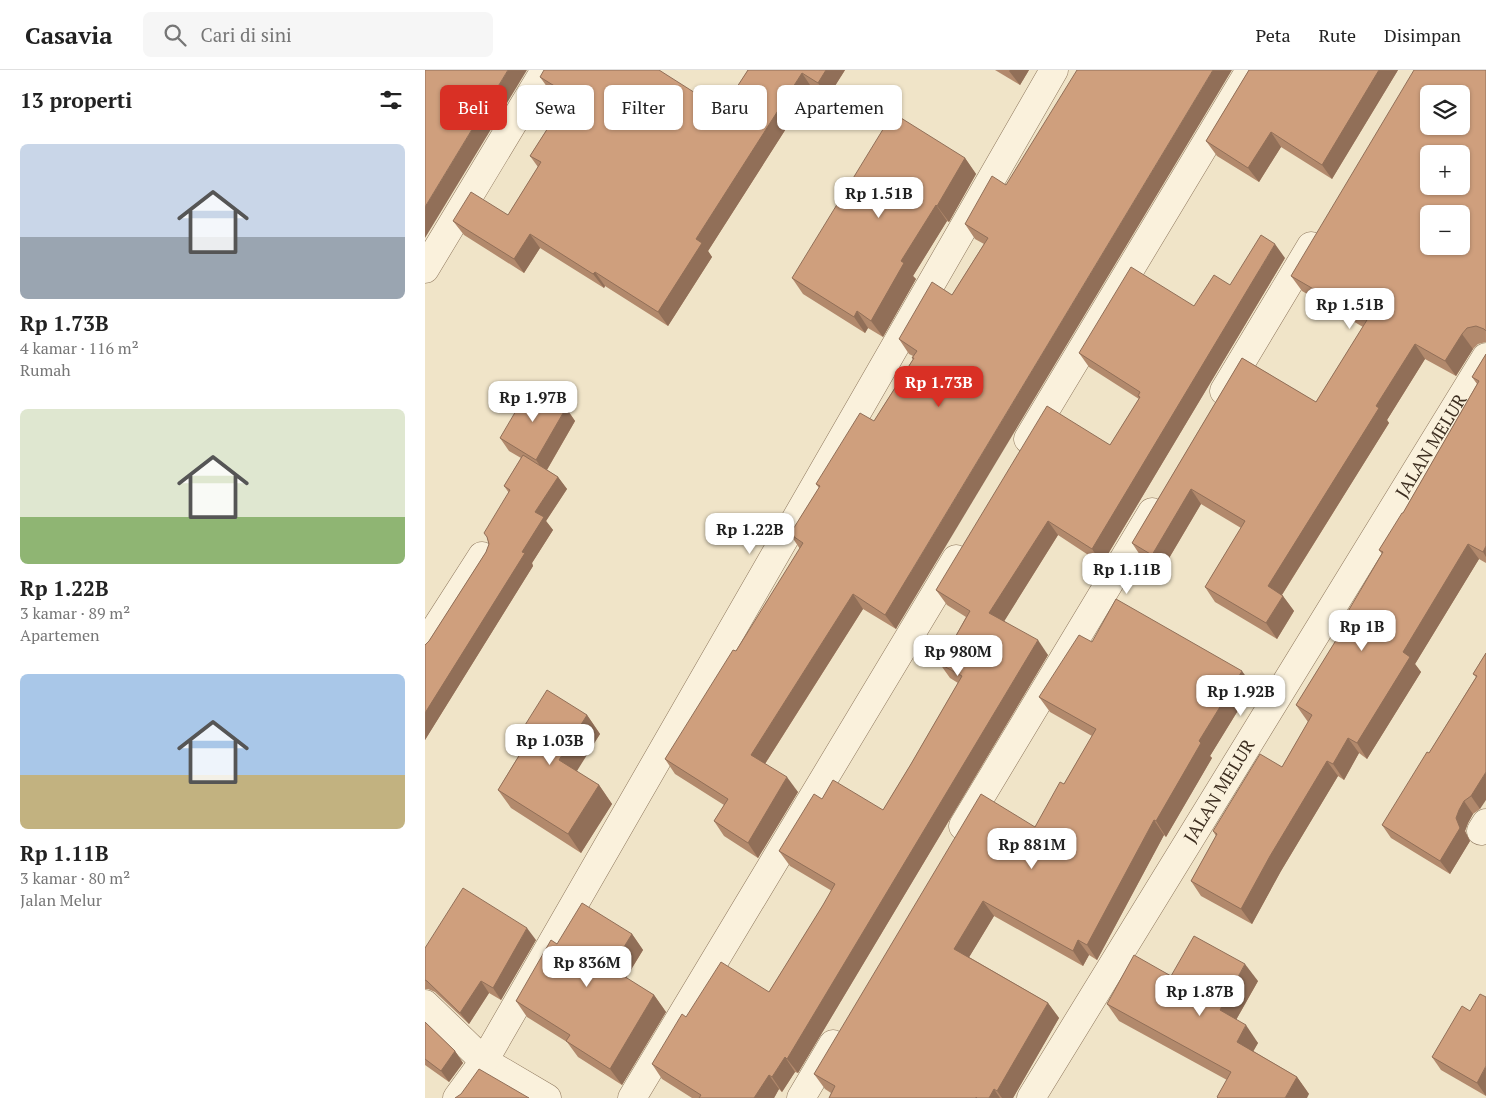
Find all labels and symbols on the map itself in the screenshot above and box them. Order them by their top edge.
pin: Rp 1.51B [827,176,931,219]
pin: Rp 1.51B [1298,288,1402,330]
pin: Rp 1.73B [887,366,991,408]
pin: Rp 1.97B [481,380,585,423]
street label: JALAN MELUR [1389,389,1472,502]
pin: Rp 1.22B [698,512,802,555]
pin: Rp 1.11B [1075,552,1179,595]
pin: Rp 1B [1327,610,1397,652]
pin: Rp 980M [912,634,1004,677]
pin: Rp 1.92B [1189,674,1293,717]
pin: Rp 1.03B [498,724,602,766]
street label: JALAN MELUR [1177,734,1260,847]
pin: Rp 881M [986,828,1078,870]
pin: Rp 836M [541,946,633,988]
pin: Rp 1.87B [1148,974,1252,1017]

